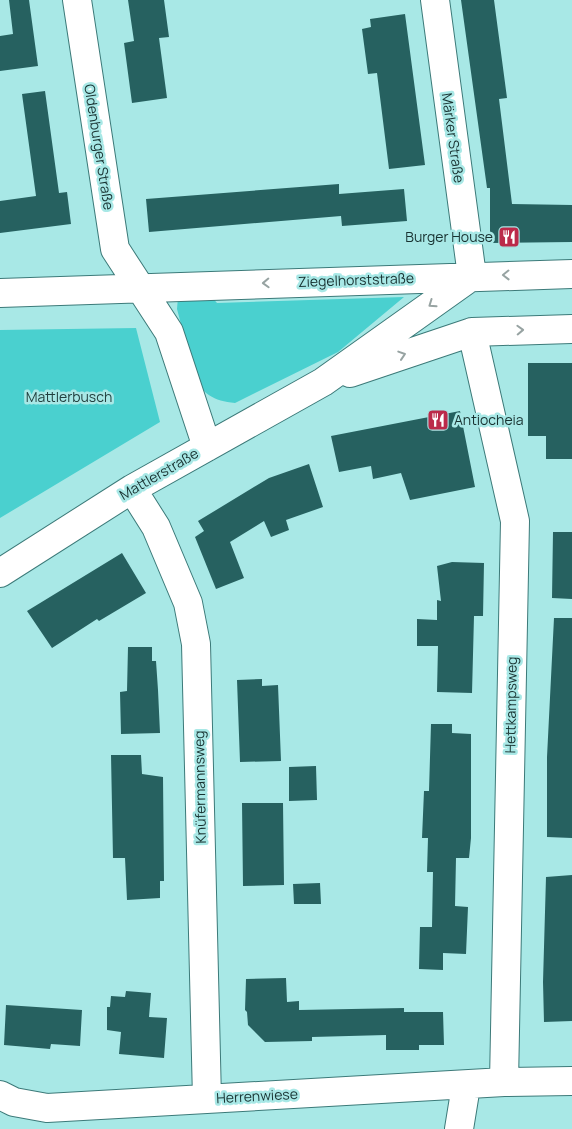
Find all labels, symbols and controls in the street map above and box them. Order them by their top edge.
street label: Oldenburger Straße [80,83,119,211]
street label: Märker Straße [438,92,469,184]
restaurant icon: Burger House [497,225,521,249]
place label: Burger House [405,227,493,246]
street label: Ziegelhorststraße [298,268,414,291]
one-way arrow [502,270,510,280]
one-way arrow [261,278,269,289]
one-way arrow [428,298,438,307]
one-way arrow [517,325,525,336]
one-way arrow [397,351,406,361]
park label: Mattlerbusch [26,387,112,406]
restaurant icon: Antiocheia [426,408,450,432]
place label: Antiocheia [454,410,524,429]
street label: Mattlerstraße [116,443,202,504]
street label: Hettkampsweg [500,656,521,754]
street label: Knüfermannsweg [189,730,210,844]
street label: Herrenwiese [216,1084,298,1107]

